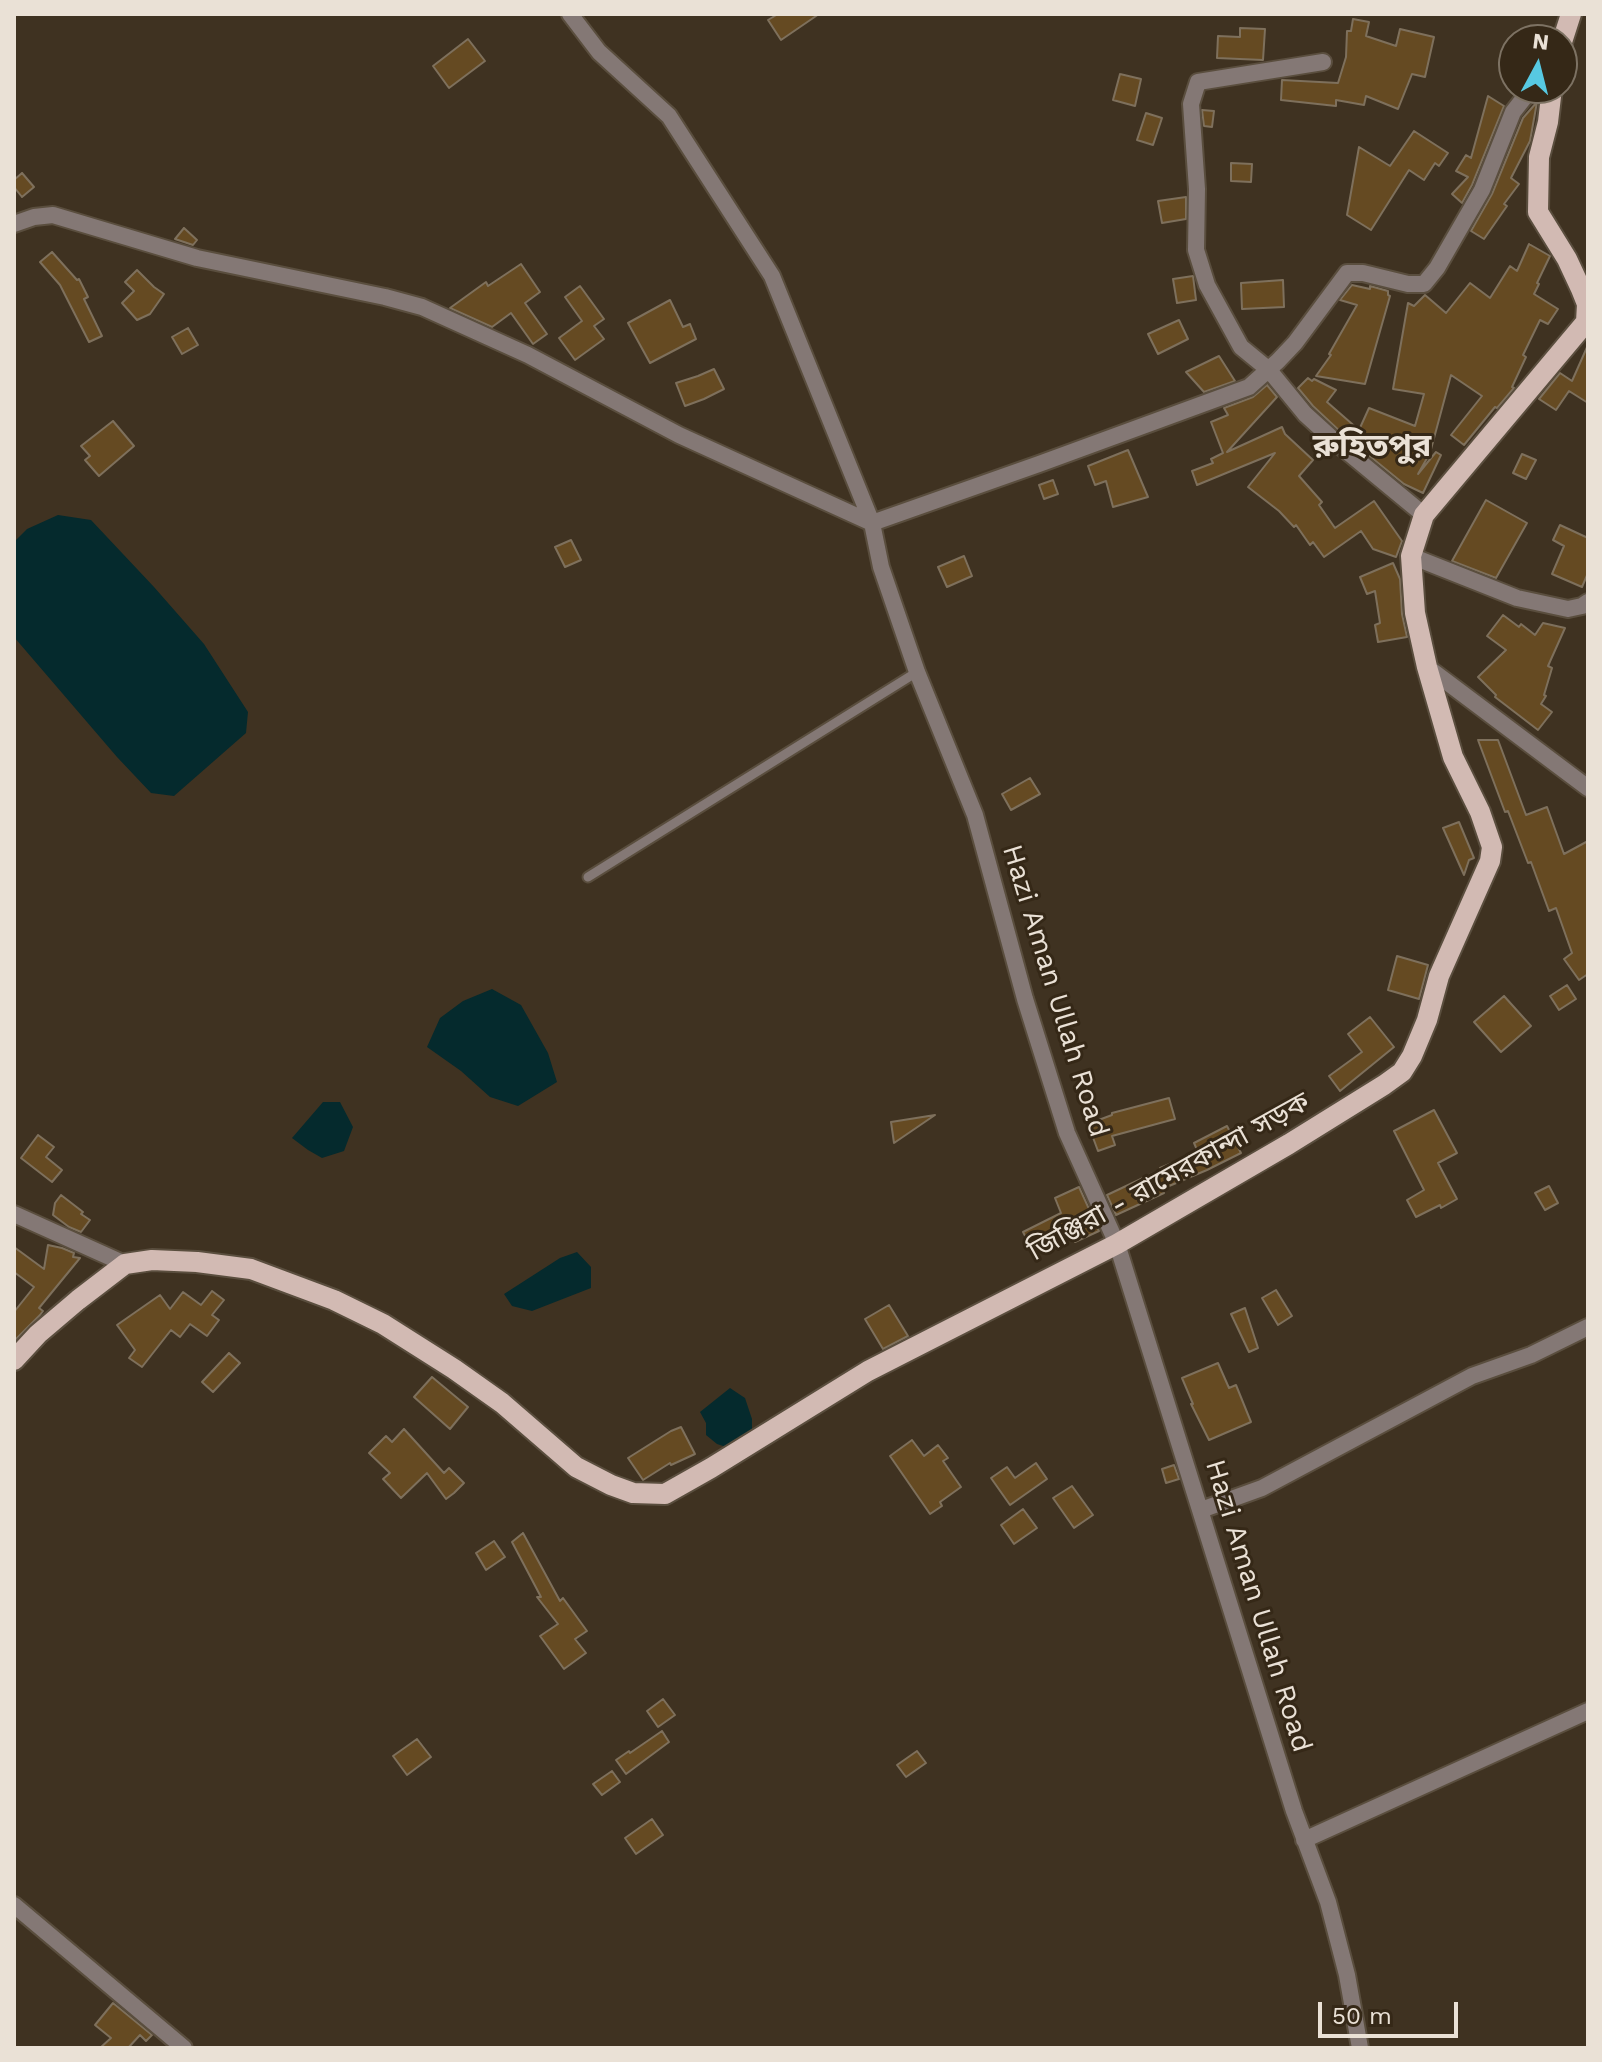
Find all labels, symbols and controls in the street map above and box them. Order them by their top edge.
north arrow [1498,24,1578,104]
text: N [1531,28,1550,55]
district label: রুহিতপুর [1313,428,1431,466]
street label: Hazi Aman Ullah Road [995,841,1115,1141]
street label: জিঞ্জিরা - রামেরকান্দা সড়ক [1022,1086,1316,1268]
street label: Hazi Aman Ullah Road [1198,1456,1318,1756]
scale bar [1322,1986,1462,2036]
text: 50 m [1332,2002,1392,2030]

